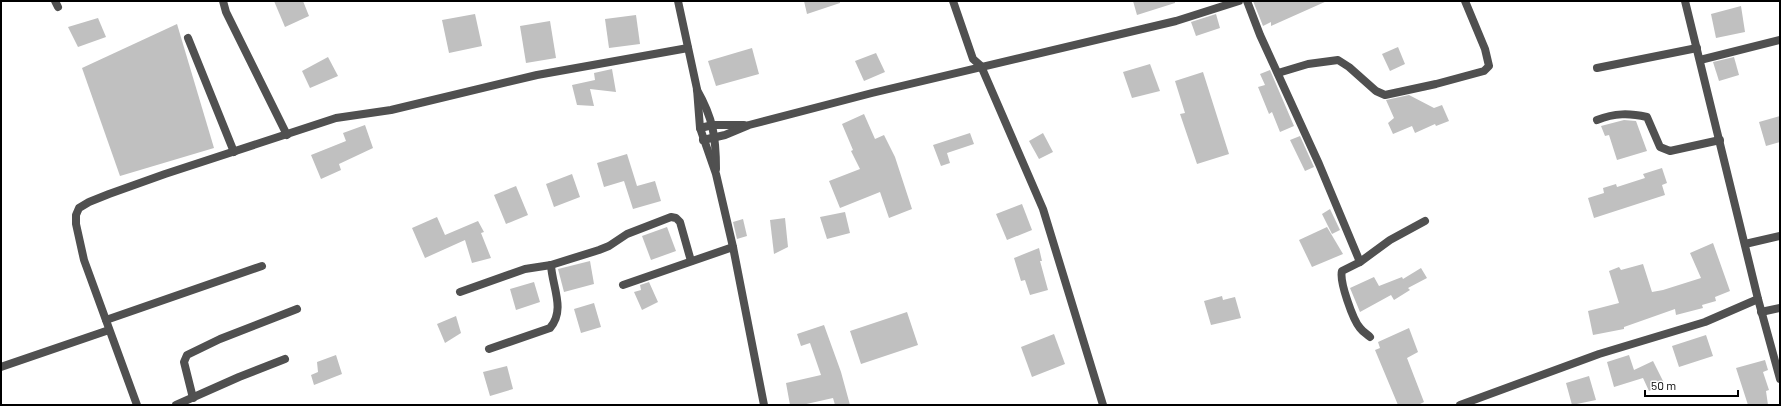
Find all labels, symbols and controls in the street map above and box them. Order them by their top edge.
scale bar [1645,372,1738,398]
text: 50 m [1651,378,1676,392]

